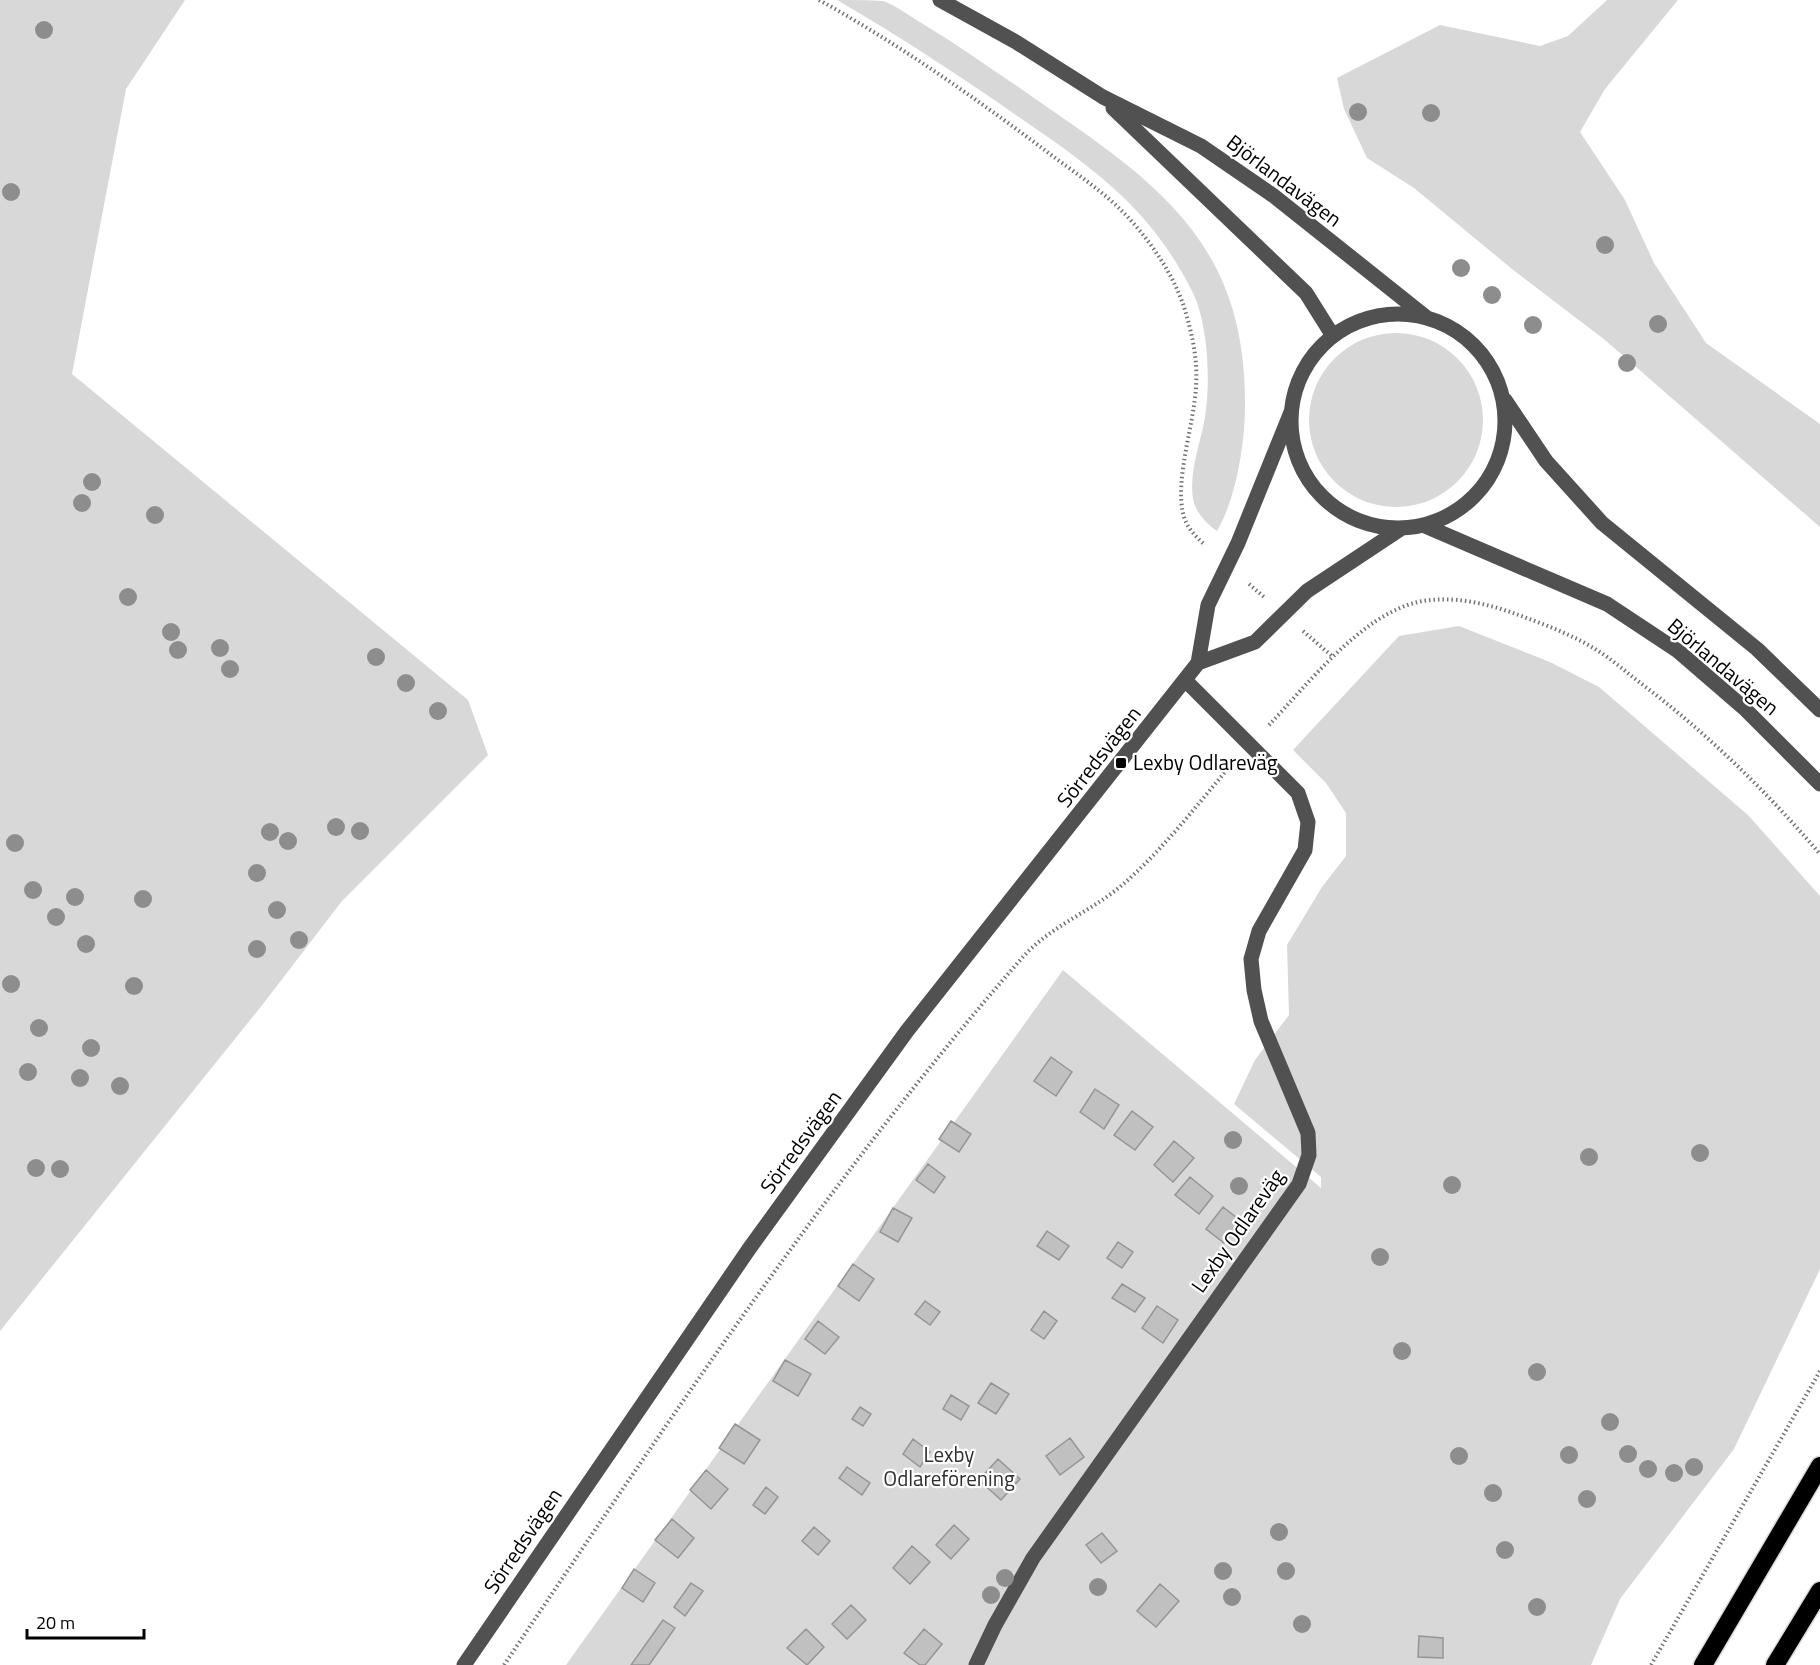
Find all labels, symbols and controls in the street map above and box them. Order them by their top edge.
street label: Björlandavägen [1220,126,1349,234]
street label: Björlandavägen [1661,610,1786,723]
street label: Sörredsvägen [1048,699,1148,814]
place label: Lexby Odlareväg [1133,746,1278,778]
marker: Lexby Odlareväg [1114,756,1128,770]
street label: Sörredsvägen [752,1083,849,1200]
street label: Lexby Odlareväg [1183,1162,1292,1299]
park label: Lexby Odlareförening [883,1438,1015,1494]
street label: Sörredsvägen [475,1481,569,1600]
scale bar [27,1602,144,1640]
text: 20 m [36,1609,75,1636]

